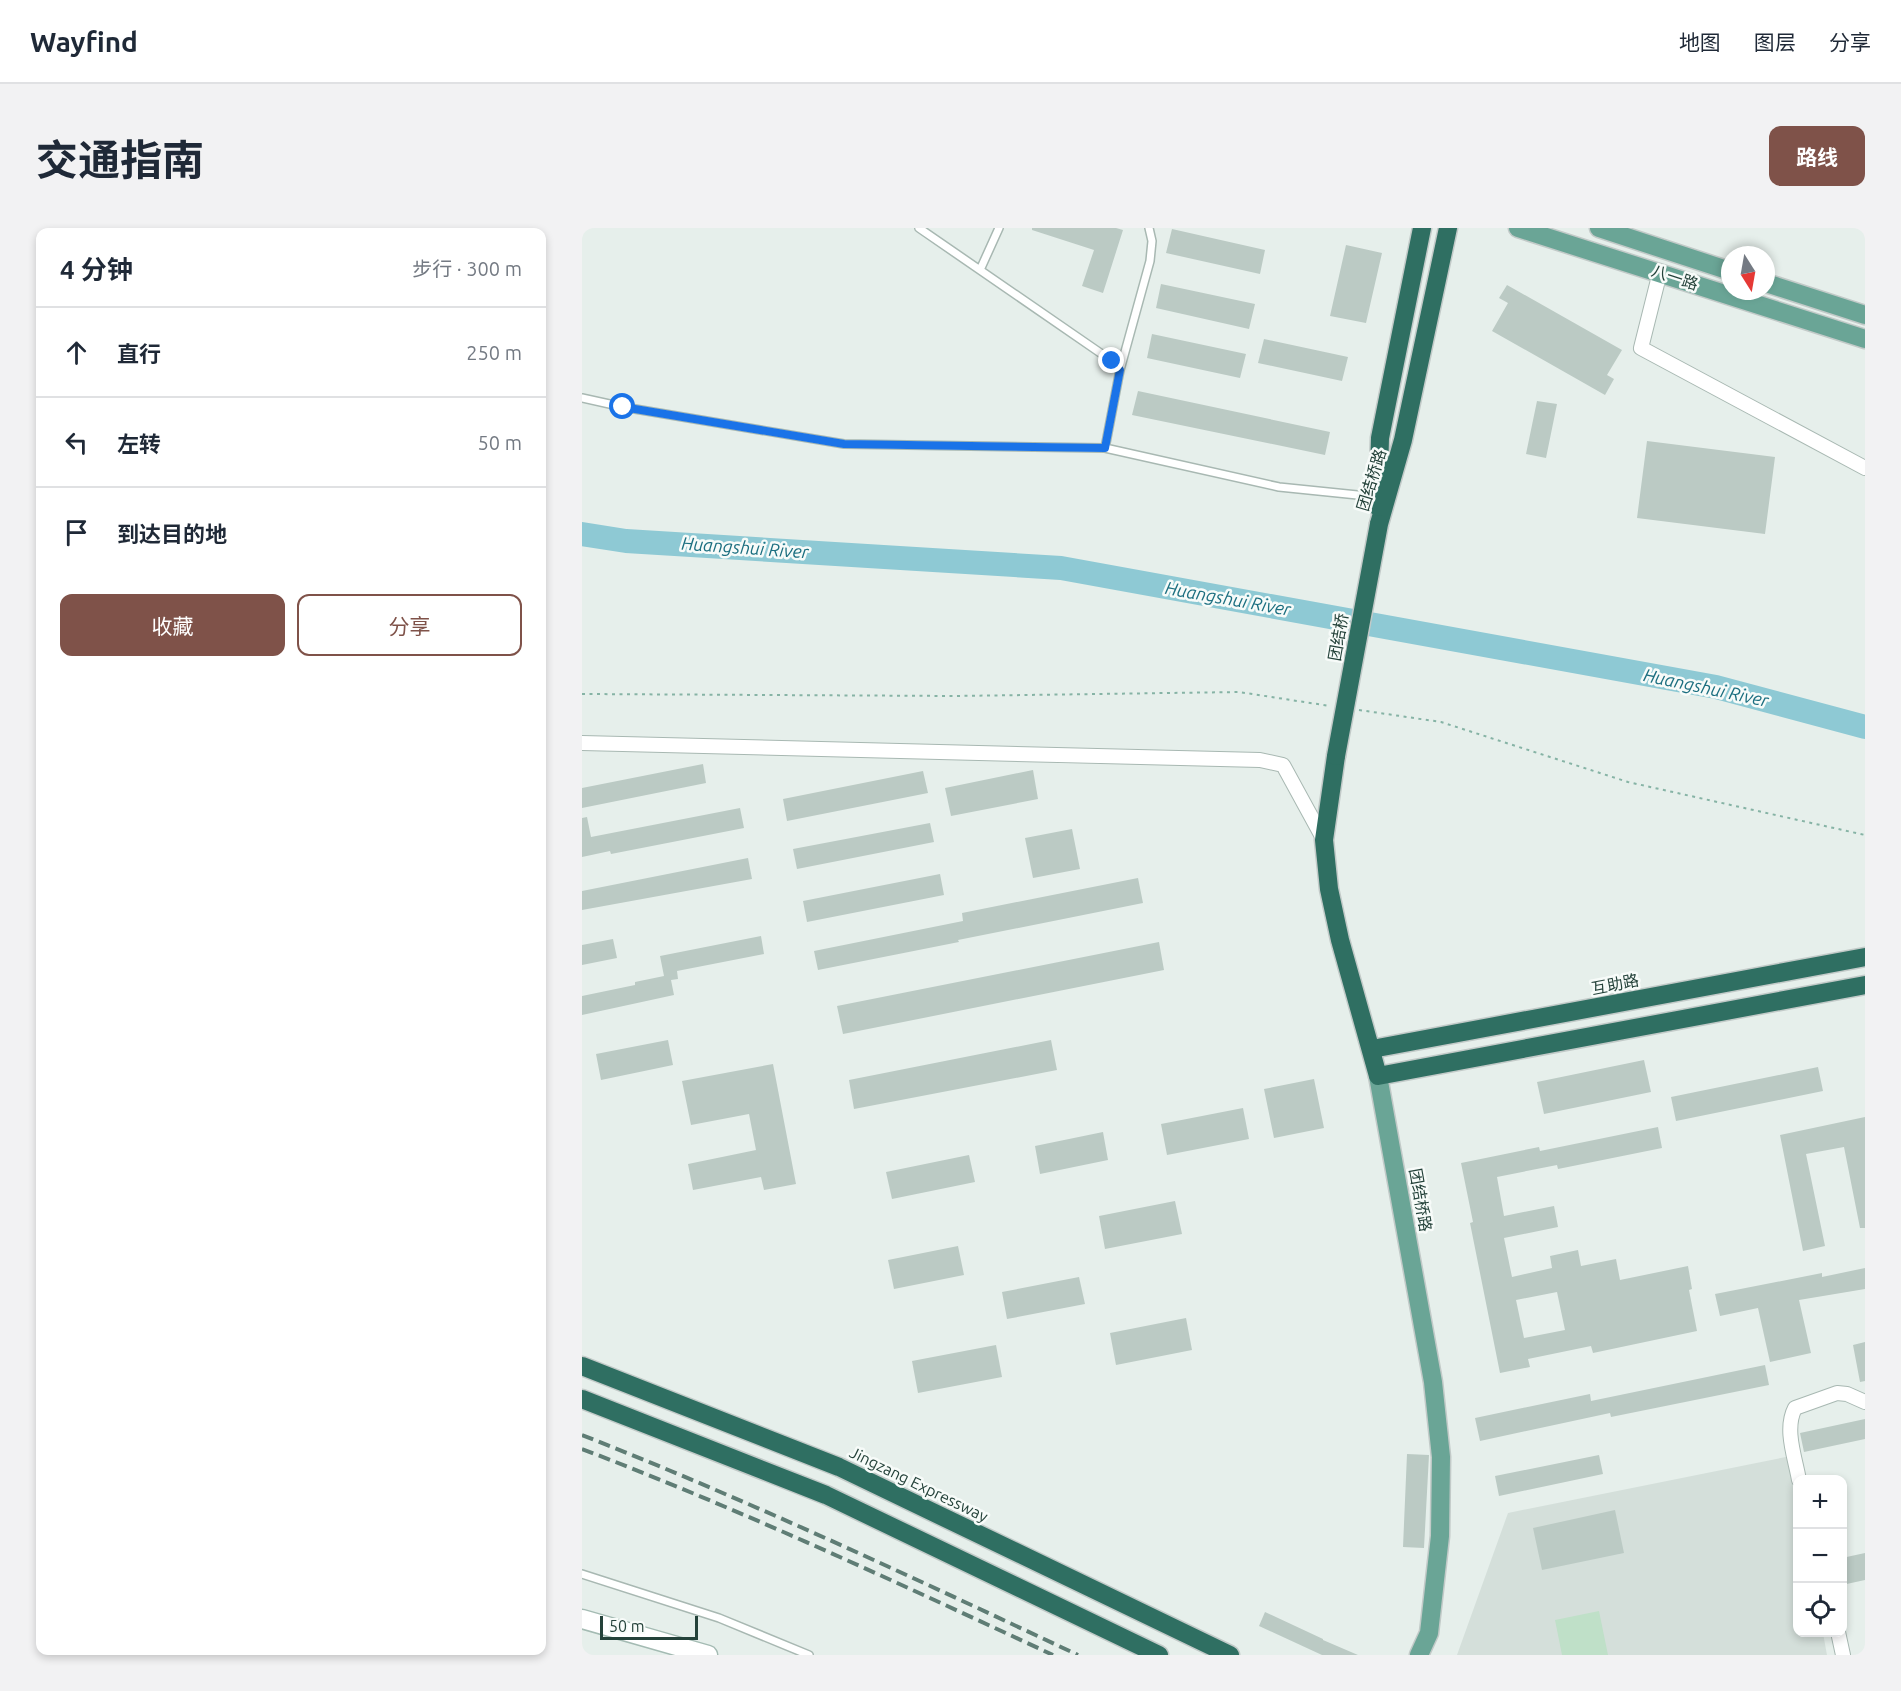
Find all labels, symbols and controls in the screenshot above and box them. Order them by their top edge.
text: Wayfind [30,26,138,57]
text: 地图 [1679,30,1721,54]
text: 图层 [1754,30,1796,54]
text: 分享 [1829,30,1871,54]
button: 路线 [1769,126,1865,186]
text: 交通指南 [36,136,204,183]
north arrow [1721,246,1775,300]
text: 4 分钟 [60,255,133,284]
text: 步行 · 300 m [412,257,522,280]
street label: 八一路 [1649,261,1701,293]
icon: ahead [60,336,93,369]
text: 直行 [117,341,161,366]
text: 250 m [466,341,522,364]
route end [1098,347,1124,373]
route start [609,393,635,419]
icon: left [60,426,93,459]
text: 左转 [117,431,161,456]
text: 50 m [478,431,522,454]
street label: 团结桥路 [1353,447,1389,513]
icon: arrive [60,516,93,549]
text: 到达目的地 [117,521,227,546]
water label: Huangshui River [681,533,810,561]
water label: Huangshui River [1164,577,1294,619]
button: 收藏 [60,594,285,656]
button: 分享 [297,594,522,656]
street label: 团结桥 [1325,612,1351,662]
water label: Huangshui River [1642,664,1772,710]
street label: 互助路 [1590,971,1640,997]
street label: 团结桥路 [1407,1167,1435,1233]
street label: Jingzang Expressway [847,1443,991,1525]
map controls [1793,1475,1847,1637]
button: + [1793,1475,1847,1529]
button: − [1793,1529,1847,1583]
button: locate [1793,1583,1847,1637]
scale bar [600,1613,698,1640]
text: 50 m [609,1617,645,1635]

